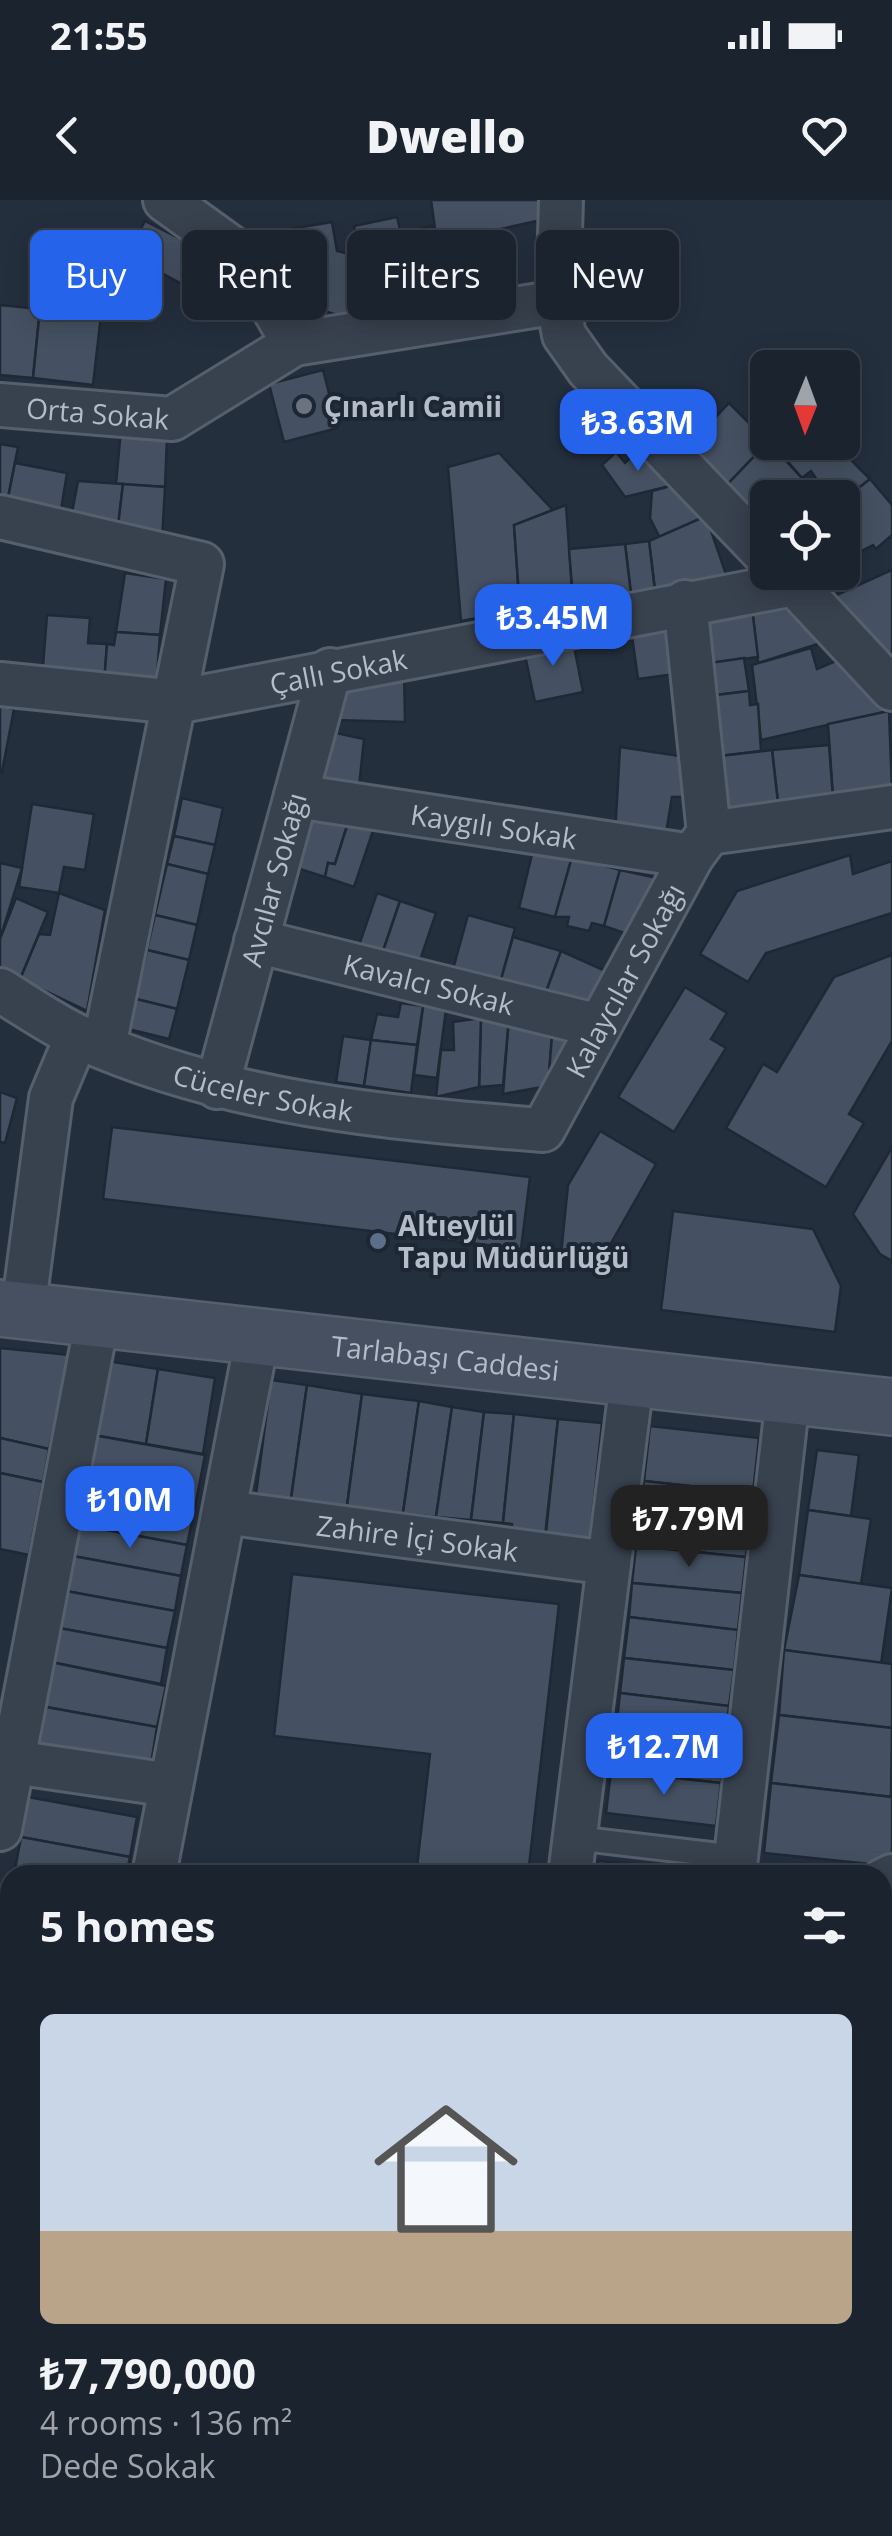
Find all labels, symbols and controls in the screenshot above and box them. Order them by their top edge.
text: 21:55 [50,9,148,61]
text: Dwello [366,105,526,166]
icon: back [40,108,95,163]
icon: heart [797,108,852,163]
chip: Buy [30,230,162,320]
chip: Rent [182,230,327,320]
chip: Filters [347,230,516,320]
chip: New [536,230,679,320]
north arrow [750,350,860,460]
map controls [750,350,860,590]
place label: Çınarlı Camii [324,387,502,425]
street label: Orta Sokak [25,388,171,438]
pin: ₺3.63M [557,389,719,474]
marker: Çınarlı Camii [293,395,315,417]
text: ₺3.63M [582,400,694,443]
button: locate [750,480,860,590]
pin: ₺3.45M [472,584,634,669]
text: ₺3.45M [497,595,609,638]
street label: Çallı Sokak [266,639,410,703]
street label: Avcılar Sokağı [232,788,315,971]
street label: Kaygılı Sokak [408,795,580,857]
street label: Kalaycılar Sokağı [556,876,693,1084]
street label: Kavalcı Sokak [340,944,518,1023]
street label: Cüceler Sokak [169,1054,356,1130]
place label: Altıeylül Tapu Müdürlüğü [398,1206,629,1276]
marker: Altıeylül Tapu Müdürlüğü [367,1230,389,1252]
street label: Tarlabaşı Caddesi [329,1326,561,1389]
pin: ₺10M [71,1466,189,1551]
text: ₺10M [87,1477,173,1520]
pin: ₺7.79M [608,1485,770,1570]
text: ₺7.79M [633,1496,745,1539]
street label: Zahire İçi Sokak [314,1505,521,1570]
pin: ₺12.7M [583,1713,745,1798]
text: ₺12.7M [608,1724,720,1767]
text: 5 homes [40,1897,215,1954]
icon: filters [797,1898,852,1953]
icon: home [356,2079,536,2259]
text: ₺7,790,000 [40,2344,256,2401]
text: 4 rooms · 136 m² [40,2401,292,2444]
text: Dede Sokak [40,2444,215,2487]

